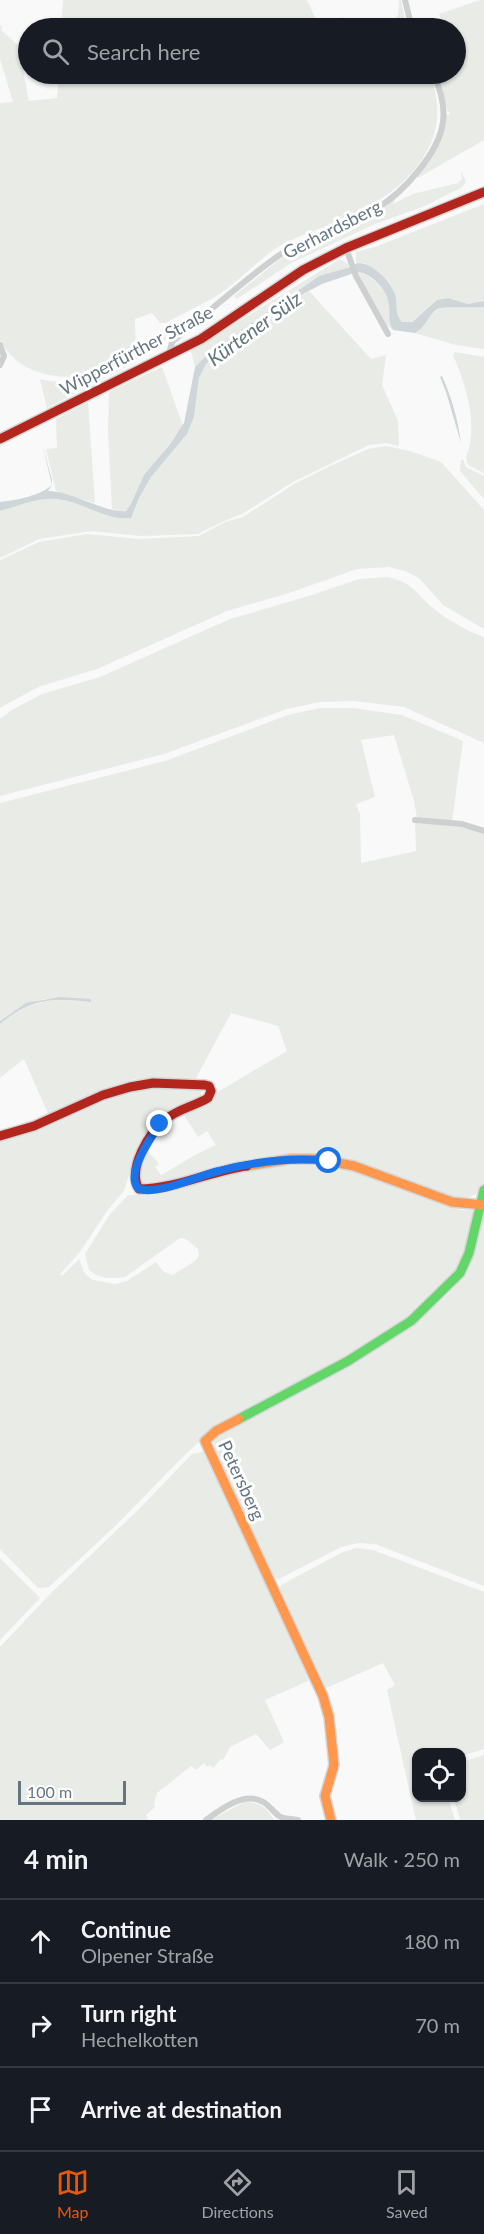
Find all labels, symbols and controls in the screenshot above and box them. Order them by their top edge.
search box [18,18,466,84]
icon: search [39,35,72,68]
text: Search here [87,38,200,65]
street label: Gerhardsberg [279,195,385,263]
water label: Kürtener Sülz [202,286,306,370]
street label: Wipperfürther Straße [56,300,216,400]
route end [146,1110,172,1136]
route start [315,1147,341,1173]
street label: Petersberg [214,1437,270,1523]
map controls [412,1748,466,1802]
button: locate [412,1748,466,1802]
scale bar [18,1778,126,1806]
text: 100 m [27,1782,72,1801]
text: 4 min [24,1843,88,1875]
text: Walk · 250 m [344,1847,460,1871]
text: Continue [81,1916,171,1943]
icon: ahead [24,1925,57,1958]
text: 180 m [404,1929,460,1953]
text: Olpener Straße [81,1943,214,1967]
text: Turn right [81,2000,176,2027]
icon: right [24,2009,57,2042]
text: 70 m [415,2013,460,2037]
text: Hechelkotten [81,2027,199,2051]
icon: arrive [24,2093,57,2126]
text: Arrive at destination [81,2096,282,2123]
tab: Map [56,2166,89,2221]
tab: Directions [201,2166,274,2221]
tab: Saved [386,2166,428,2221]

